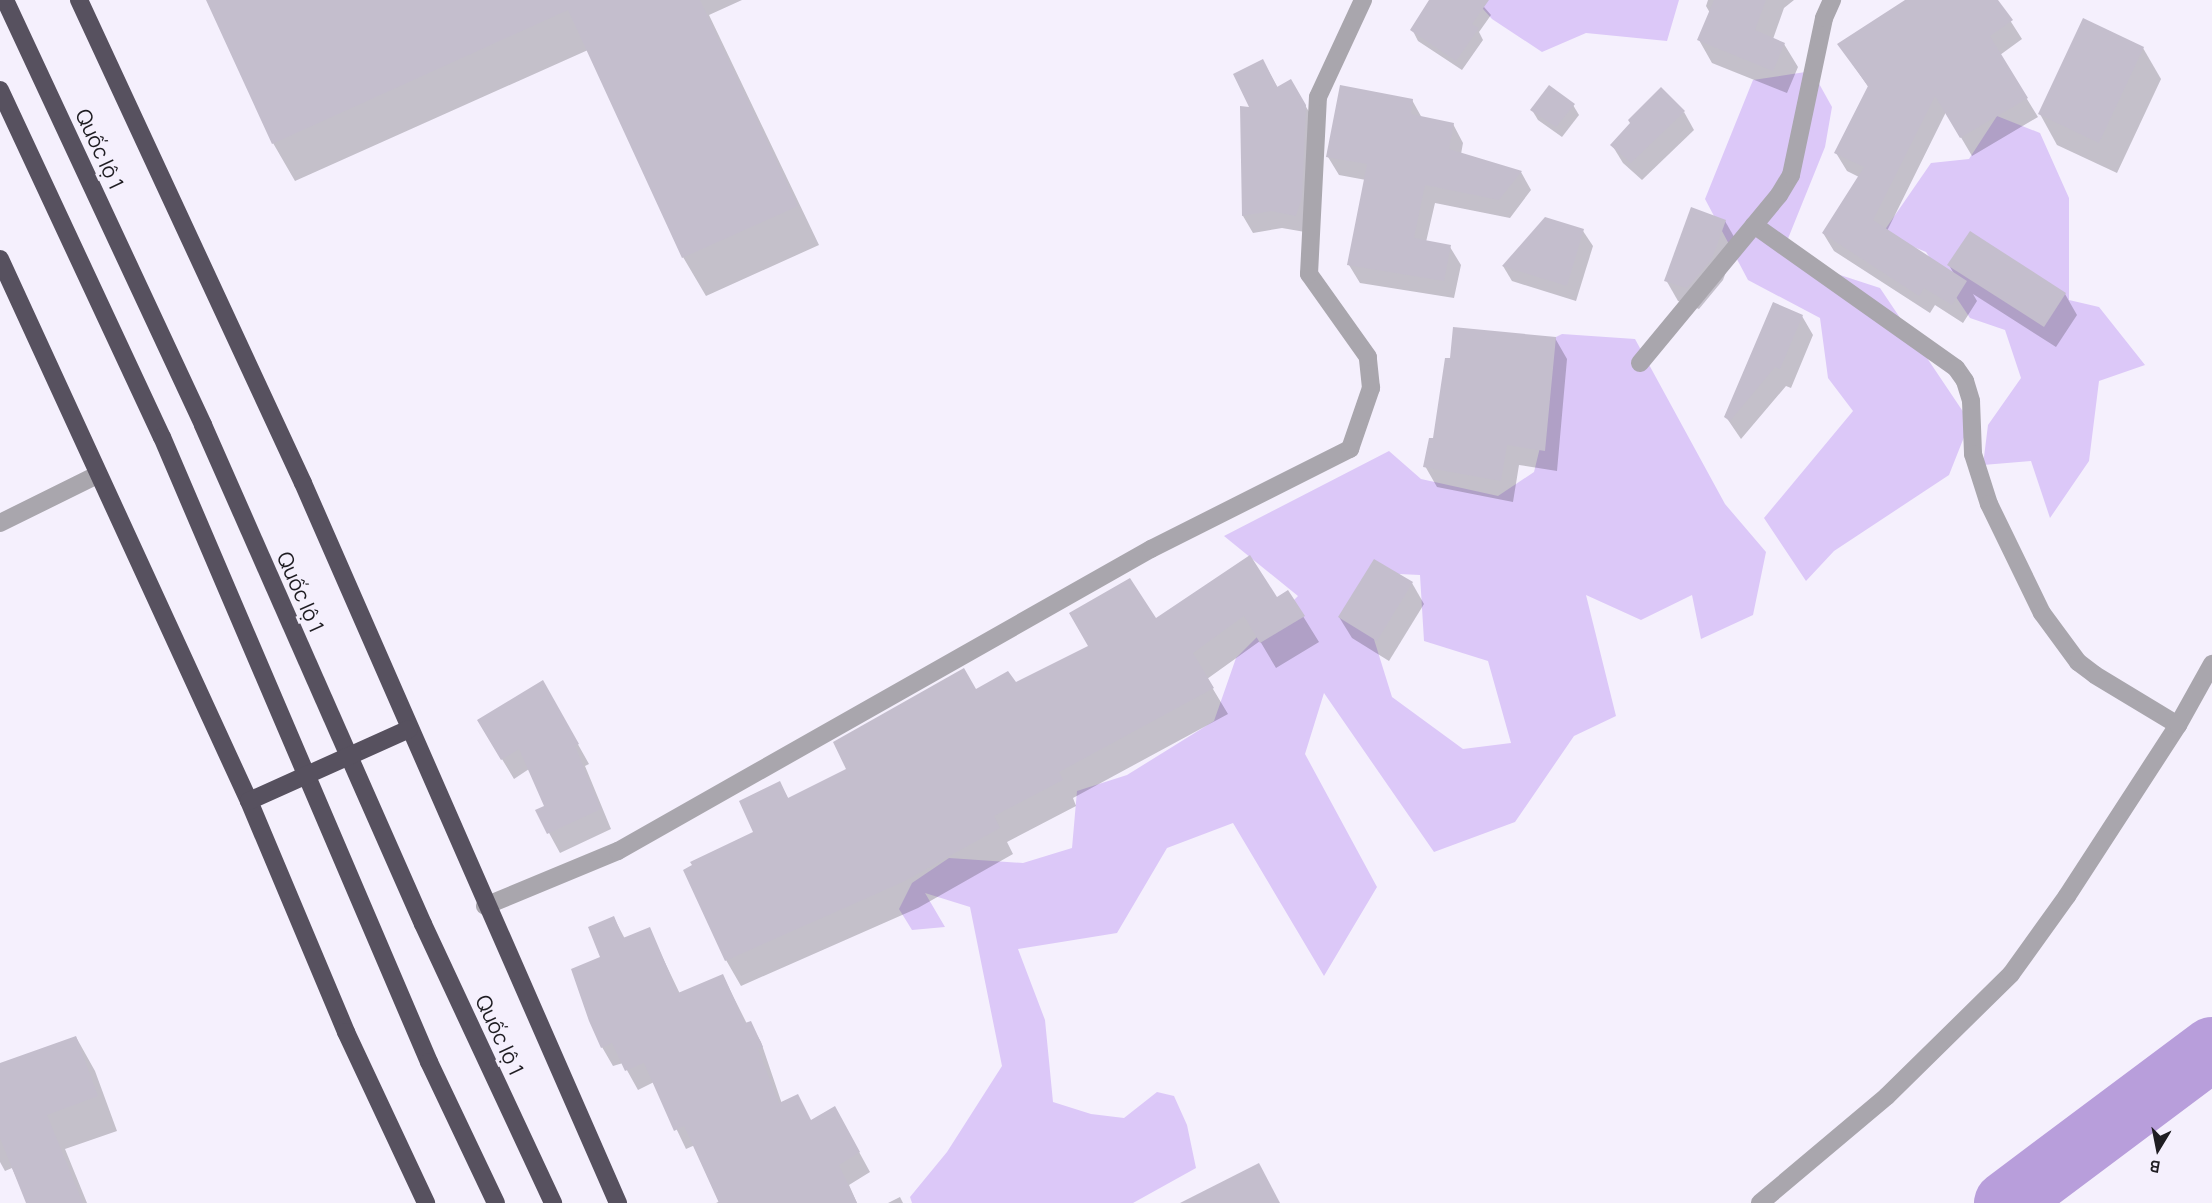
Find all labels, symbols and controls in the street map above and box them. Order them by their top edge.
street label: Quốc lộ 1 [70,105,130,193]
street label: Quốc lộ 1 [272,548,330,636]
street label: Quốc lộ 1 [470,991,530,1079]
north arrow [2128,1119,2188,1179]
text: B [2148,1155,2162,1178]

